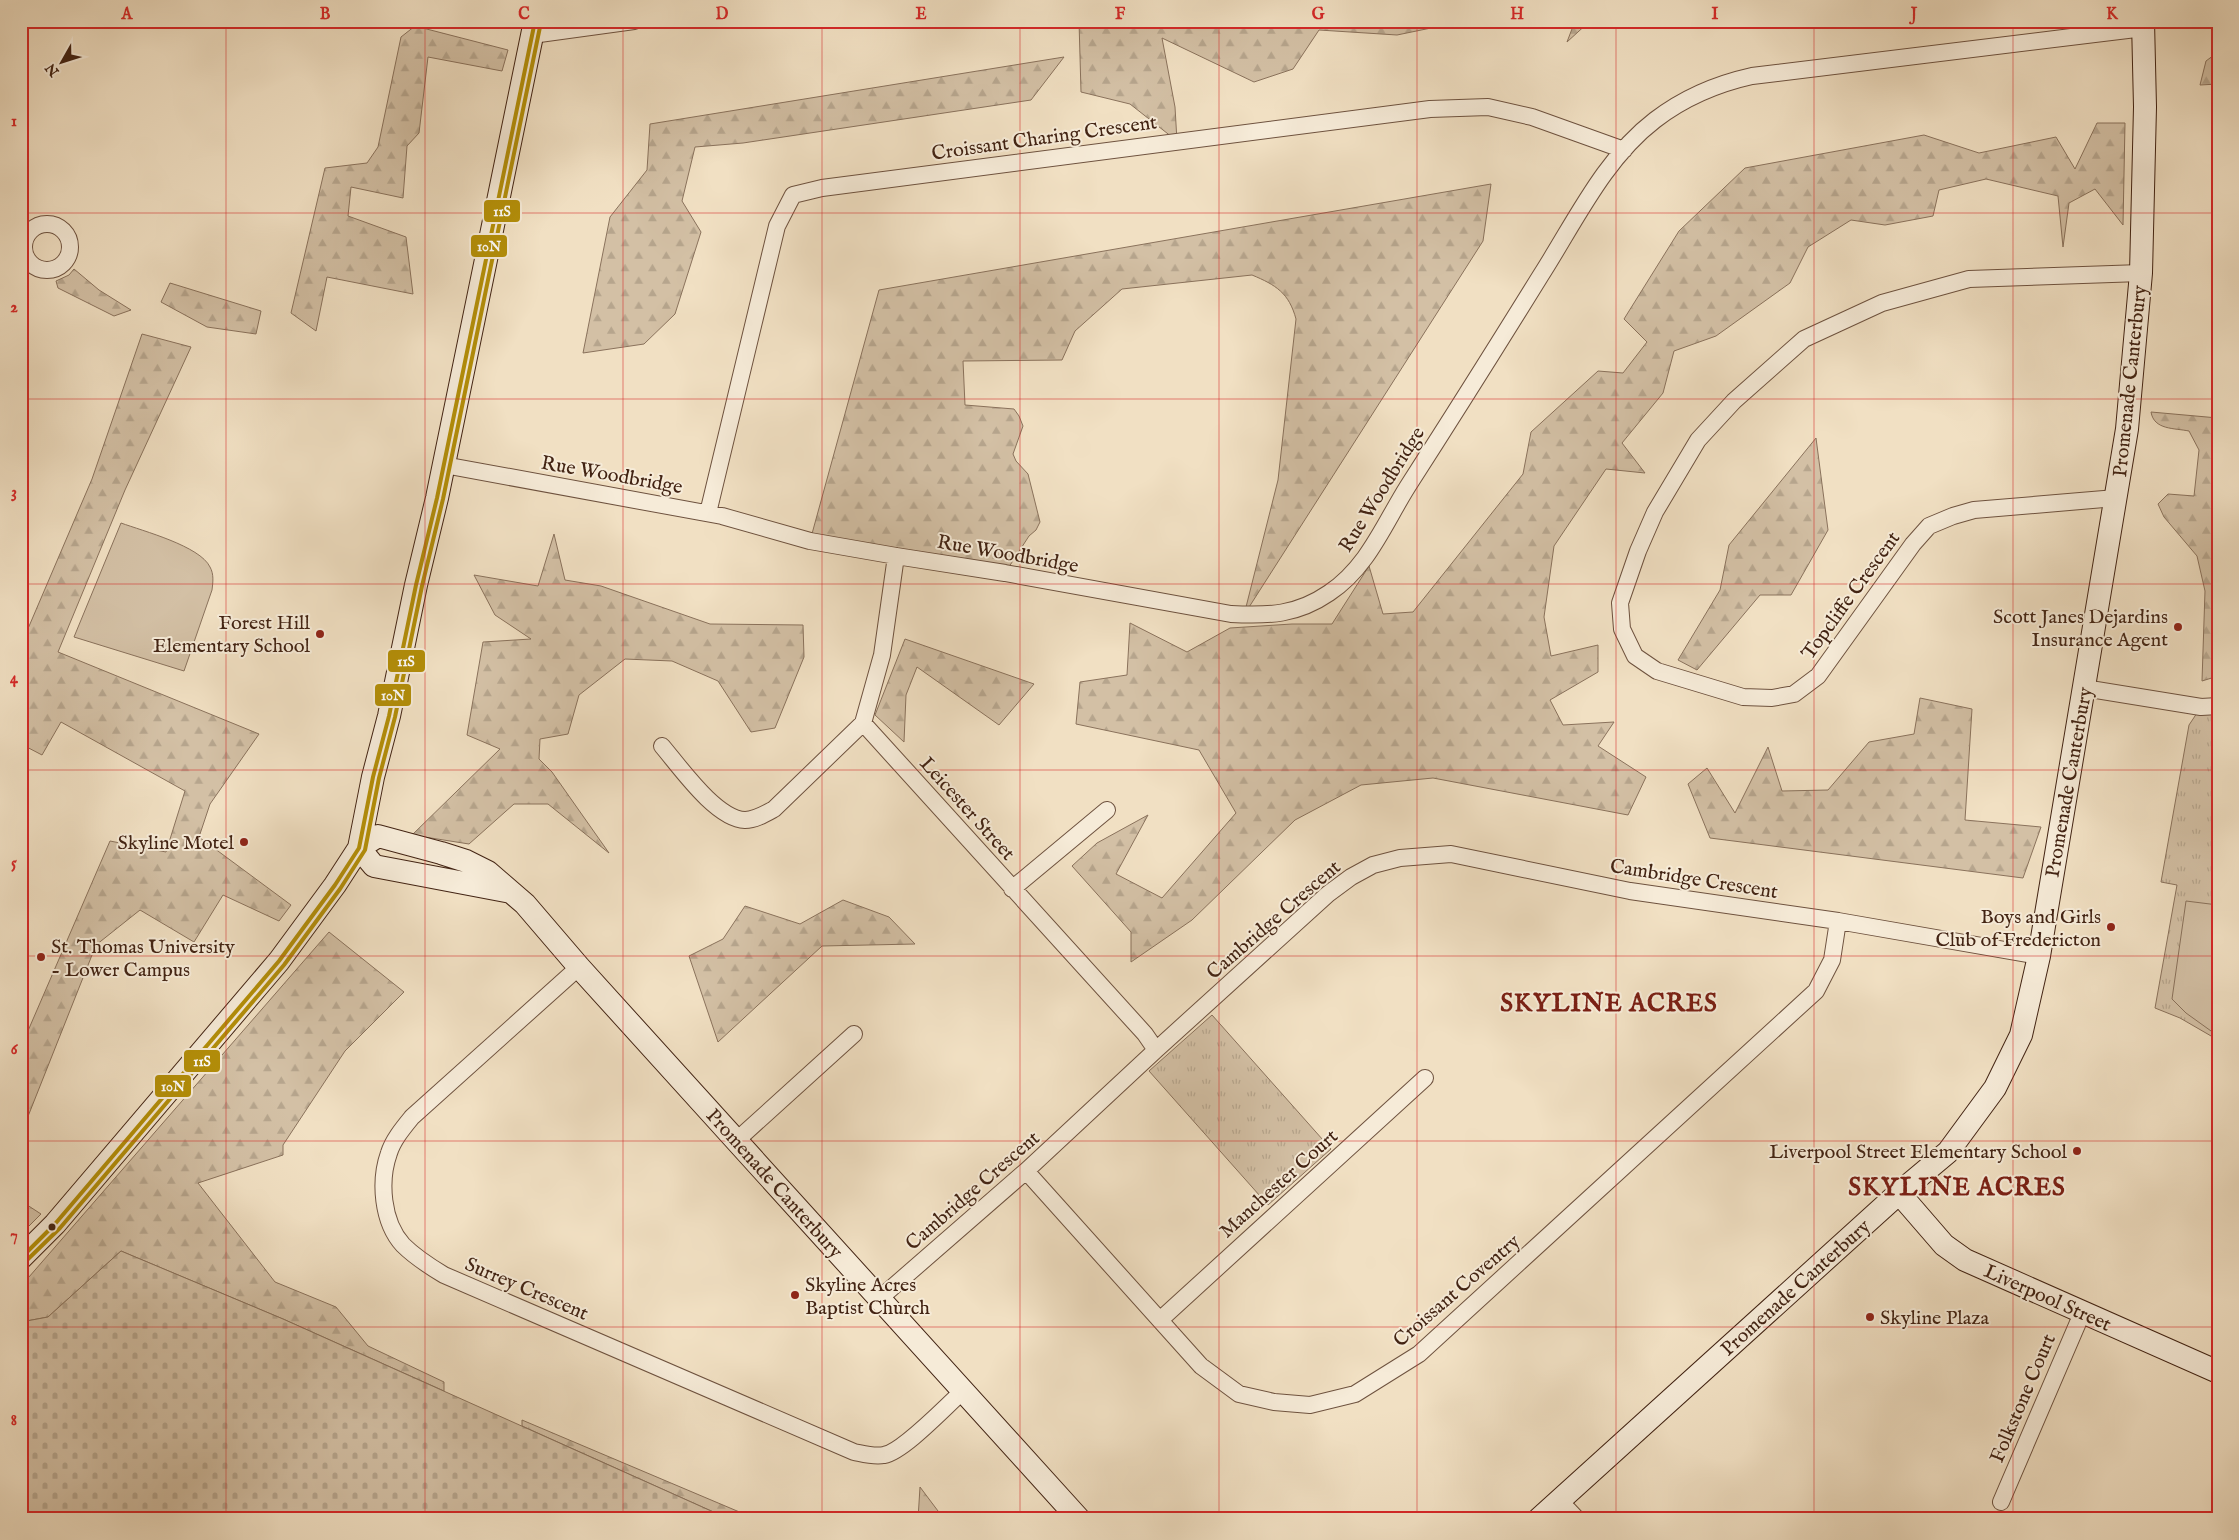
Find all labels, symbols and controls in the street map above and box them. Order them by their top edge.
text: A [121,5,134,25]
text: B [320,5,331,25]
text: C [518,5,530,25]
text: D [716,5,729,25]
text: E [915,5,927,25]
text: F [1115,5,1126,25]
text: G [1312,5,1325,25]
text: H [1510,5,1524,25]
text: I [1712,5,1719,25]
text: J [1909,5,1918,25]
text: K [2106,5,2119,25]
north arrow [38,38,88,88]
text: N [42,59,64,81]
street label: Croissant Charing Crescent [930,110,1159,167]
text: 1 [11,112,17,132]
line badge: 11S [483,199,521,223]
text: 11S [493,203,511,221]
line badge: 10N [470,234,508,258]
text: 10N [477,238,501,256]
street label: Promenade Canterbury [2108,284,2153,478]
text: 2 [10,298,18,318]
street label: Rue Woodbridge [1334,422,1431,557]
street label: Rue Woodbridge [539,451,684,500]
text: 3 [11,483,17,503]
street label: Topcliffe Crescent [1796,527,1906,665]
street label: Rue Woodbridge [935,530,1080,579]
place label: Scott Janes Dejardins Insurance Agent [1993,605,2168,653]
place label: Forest Hill Elementary School [153,611,311,659]
marker: Scott Janes Dejardins Insurance Agent [2172,621,2184,633]
marker: Forest Hill Elementary School [314,628,326,640]
line badge: 11S [387,649,426,673]
text: 11S [397,653,415,671]
text: 4 [10,669,19,689]
line badge: 10N [374,683,412,707]
street label: Promenade Canterbury [2040,685,2099,879]
text: 10N [381,687,405,705]
street label: Leicester Street [914,752,1020,866]
place label: Skyline Motel [117,831,235,856]
marker: Skyline Motel [238,836,250,848]
text: 5 [11,854,17,874]
street label: Cambridge Crescent [1608,854,1780,905]
street label: Cambridge Crescent [1202,855,1346,985]
place label: Boys and Girls Club of Fredericton [1935,905,2101,953]
marker: Boys and Girls Club of Fredericton [2105,921,2117,933]
place label: St. Thomas University - Lower Campus [51,935,235,983]
marker: St. Thomas University - Lower Campus [35,951,47,963]
district label: SKYLINE ACRES [1500,988,1718,1020]
text: 6 [11,1040,19,1060]
line badge: 11S [183,1049,221,1073]
text: 11S [193,1053,211,1071]
line badge: 10N [154,1074,192,1098]
text: 10N [161,1078,185,1096]
street label: Promenade Canterbury [700,1104,848,1264]
street label: Manchester Court [1215,1124,1344,1244]
street label: Cambridge Crescent [901,1126,1045,1256]
place label: Liverpool Street Elementary School [1769,1140,2068,1165]
marker: Liverpool Street Elementary School [2071,1145,2083,1157]
district label: SKYLINE ACRES [1848,1172,2066,1204]
street label: Promenade Canterbury [1716,1214,1876,1362]
unlabelled marker [47,1222,57,1232]
text: 7 [10,1226,18,1246]
street label: Croissant Coventry [1389,1229,1526,1353]
street label: Surrey Crescent [461,1252,592,1327]
street label: Liverpool Street [1980,1259,2115,1338]
place label: Skyline Acres Baptist Church [805,1273,930,1321]
marker: Skyline Acres Baptist Church [789,1289,801,1301]
place label: Skyline Plaza [1880,1306,1990,1331]
marker: Skyline Plaza [1864,1311,1876,1323]
street label: Folkstone Court [1985,1330,2062,1467]
text: 8 [11,1411,17,1431]

